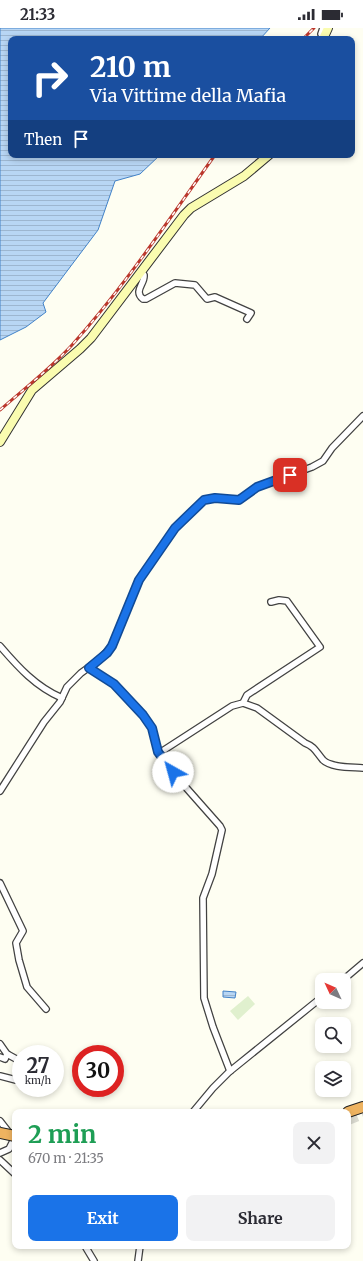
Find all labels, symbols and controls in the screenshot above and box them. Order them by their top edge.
text: 21:33 [20,5,55,24]
text: 210 m [90,49,171,85]
icon: right [24,52,76,104]
text: Via Vittime della Mafia [90,84,286,107]
icon: arrive [70,128,92,150]
text: Then [24,130,62,149]
pin [273,458,307,492]
icon: arrive [279,464,301,486]
position arrow [152,751,194,793]
north arrow [315,973,351,1009]
map controls [315,973,351,1097]
button: search [315,1017,351,1053]
speed limit sign: 30 [72,1045,124,1097]
text: 27 [26,1053,50,1078]
button: layers [315,1061,351,1097]
text: km/h [25,1074,51,1087]
text: 2 min [28,1119,96,1150]
button: close [293,1122,335,1164]
text: 670 m · 21:35 [28,1150,104,1167]
button: Exit [28,1195,178,1241]
button: Share [186,1195,335,1241]

